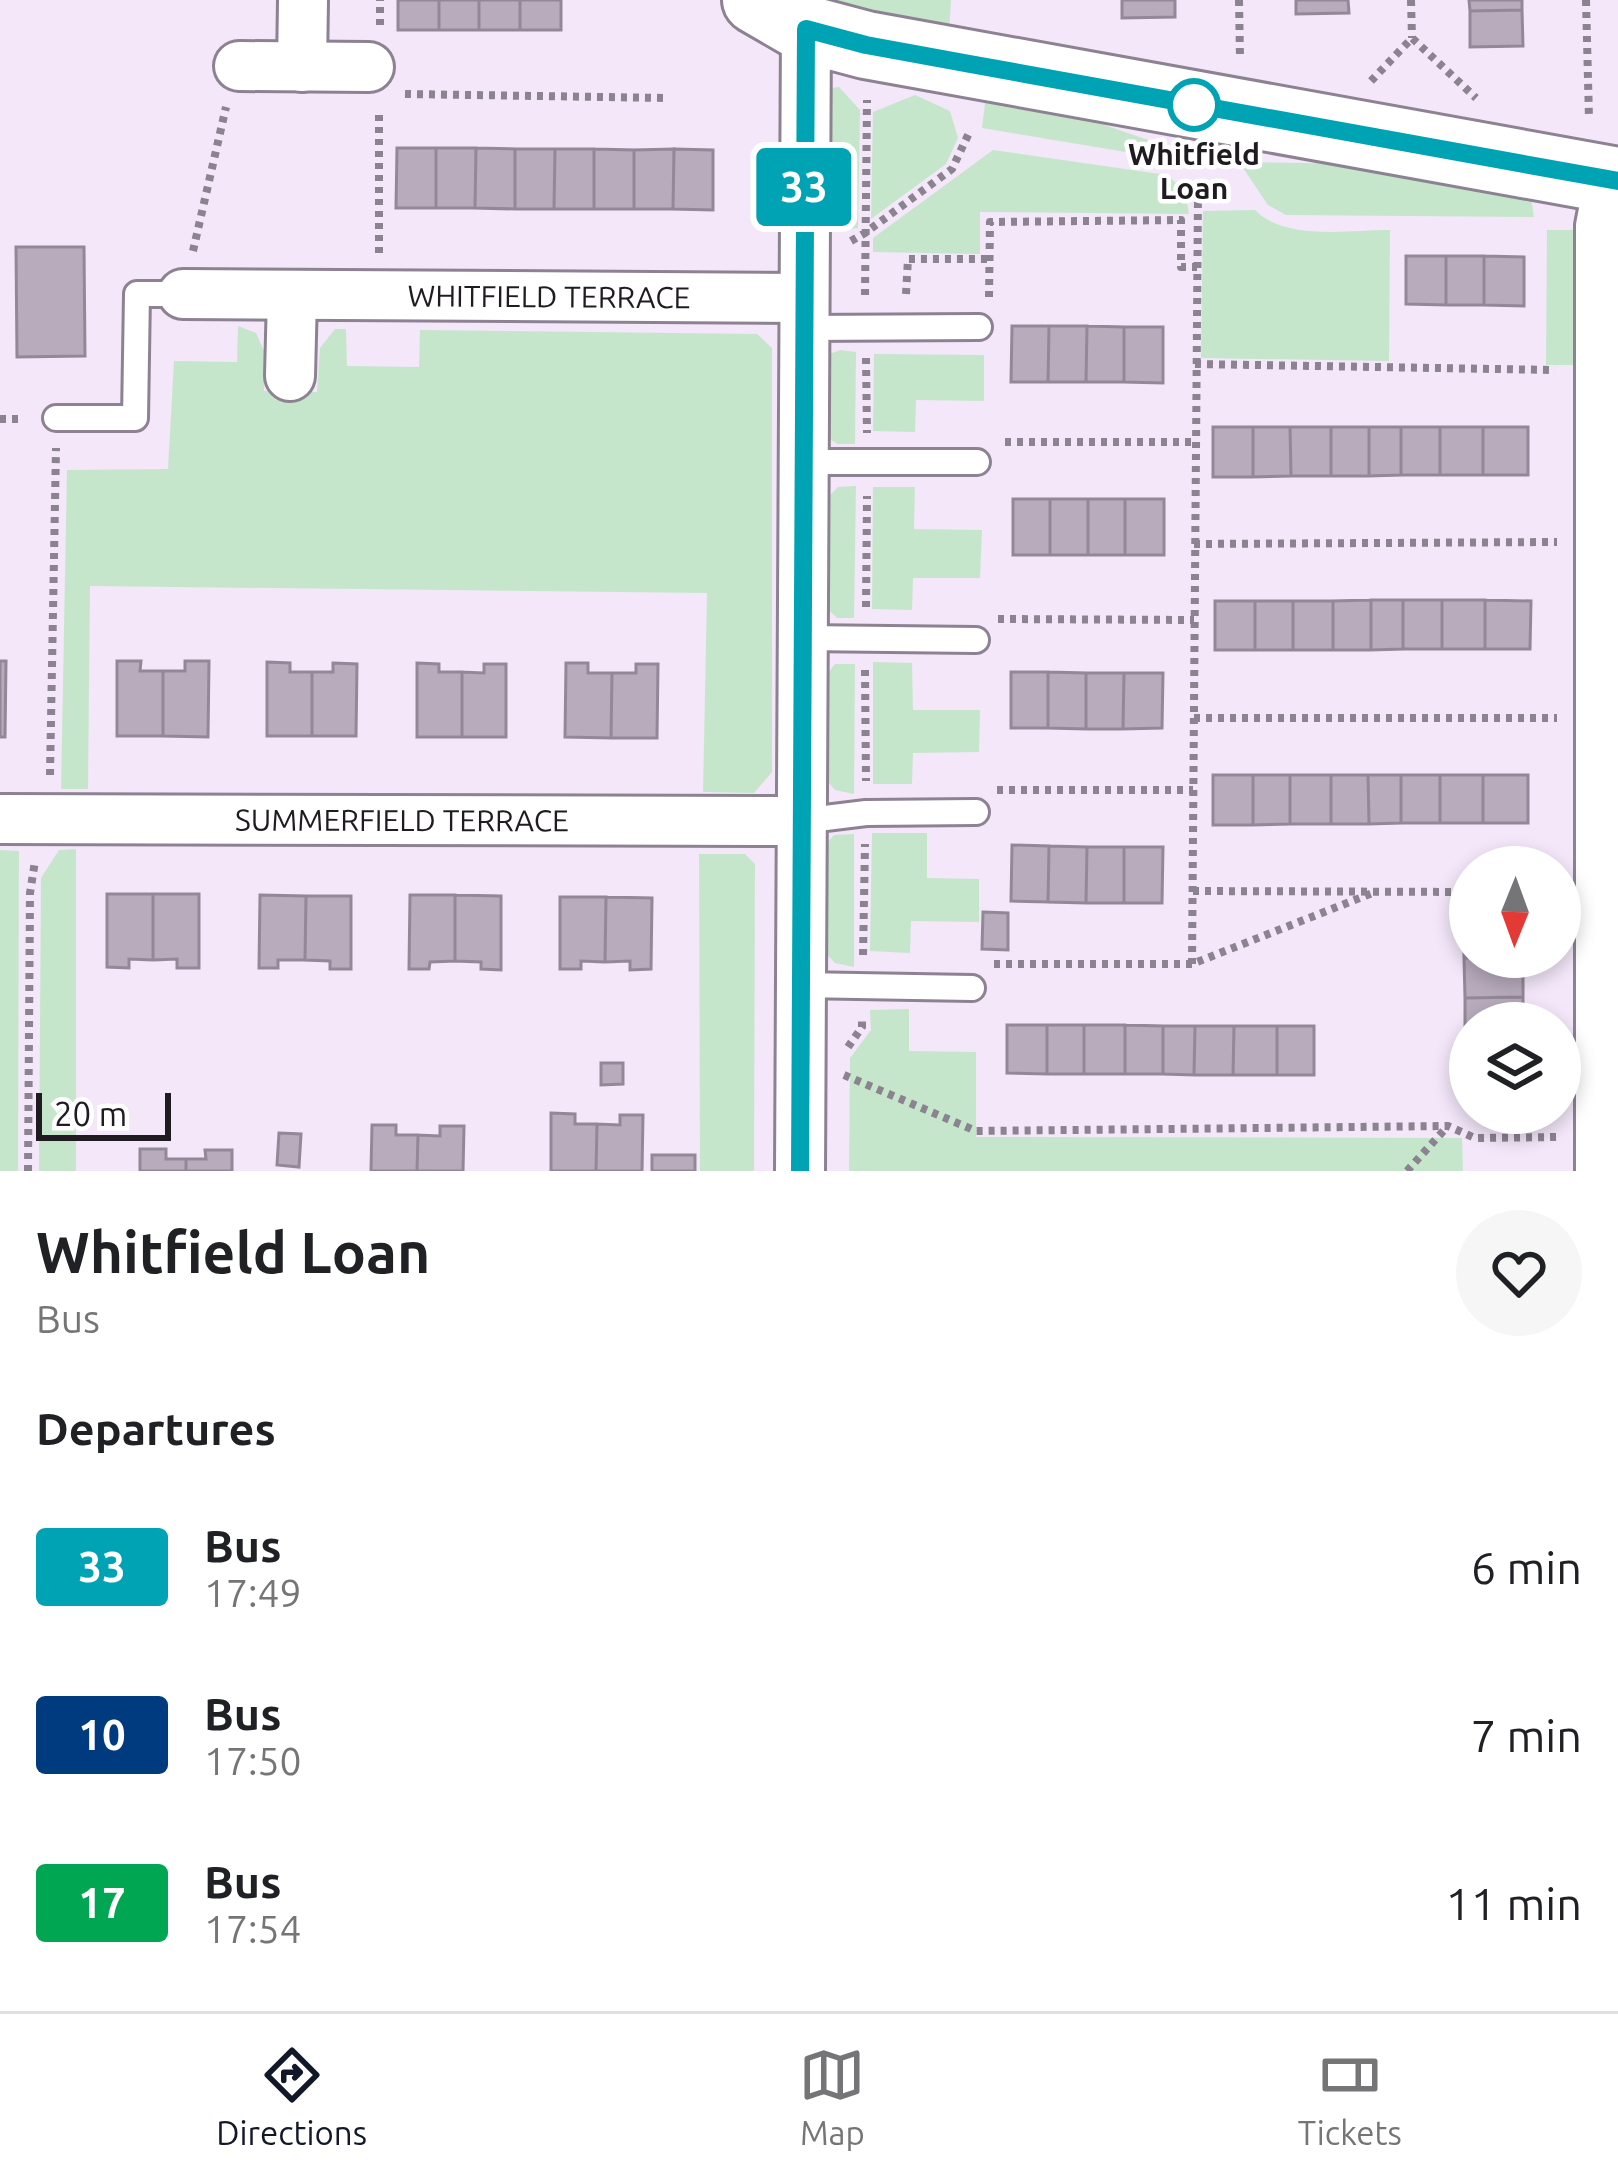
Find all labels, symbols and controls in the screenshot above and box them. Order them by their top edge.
marker: Whitfield Loan [1169,80,1219,130]
place label: Whitfield Loan [1128,137,1260,205]
line badge: 33 [750,148,858,226]
text: 33 [780,163,828,210]
street label: WHITFIELD TERRACE [407,278,691,314]
street label: SUMMERFIELD TERRACE [235,803,569,837]
north arrow [1449,846,1581,978]
map controls [1449,846,1581,1134]
button: layers [1449,1002,1581,1134]
scale bar [36,1087,171,1140]
text: 20 m [54,1095,127,1132]
button: heart [1456,1210,1582,1336]
text: Whitfield Loan [36,1220,430,1284]
text: Bus [36,1297,100,1340]
text: Departures [36,1403,276,1454]
text: Bus [204,1520,281,1571]
text: 6 min [1471,1542,1582,1593]
text: 33 [78,1543,126,1590]
text: 17:49 [204,1571,302,1614]
text: Bus [204,1688,281,1739]
text: 7 min [1471,1710,1582,1761]
text: 10 [78,1711,126,1758]
text: 17:50 [204,1739,302,1782]
text: Bus [204,1856,281,1907]
text: 11 min [1445,1878,1582,1929]
text: 17 [78,1879,126,1926]
text: 17:54 [204,1907,302,1950]
tab: Directions [216,2042,367,2151]
tab: Map [799,2042,865,2151]
tab: Tickets [1298,2042,1402,2151]

